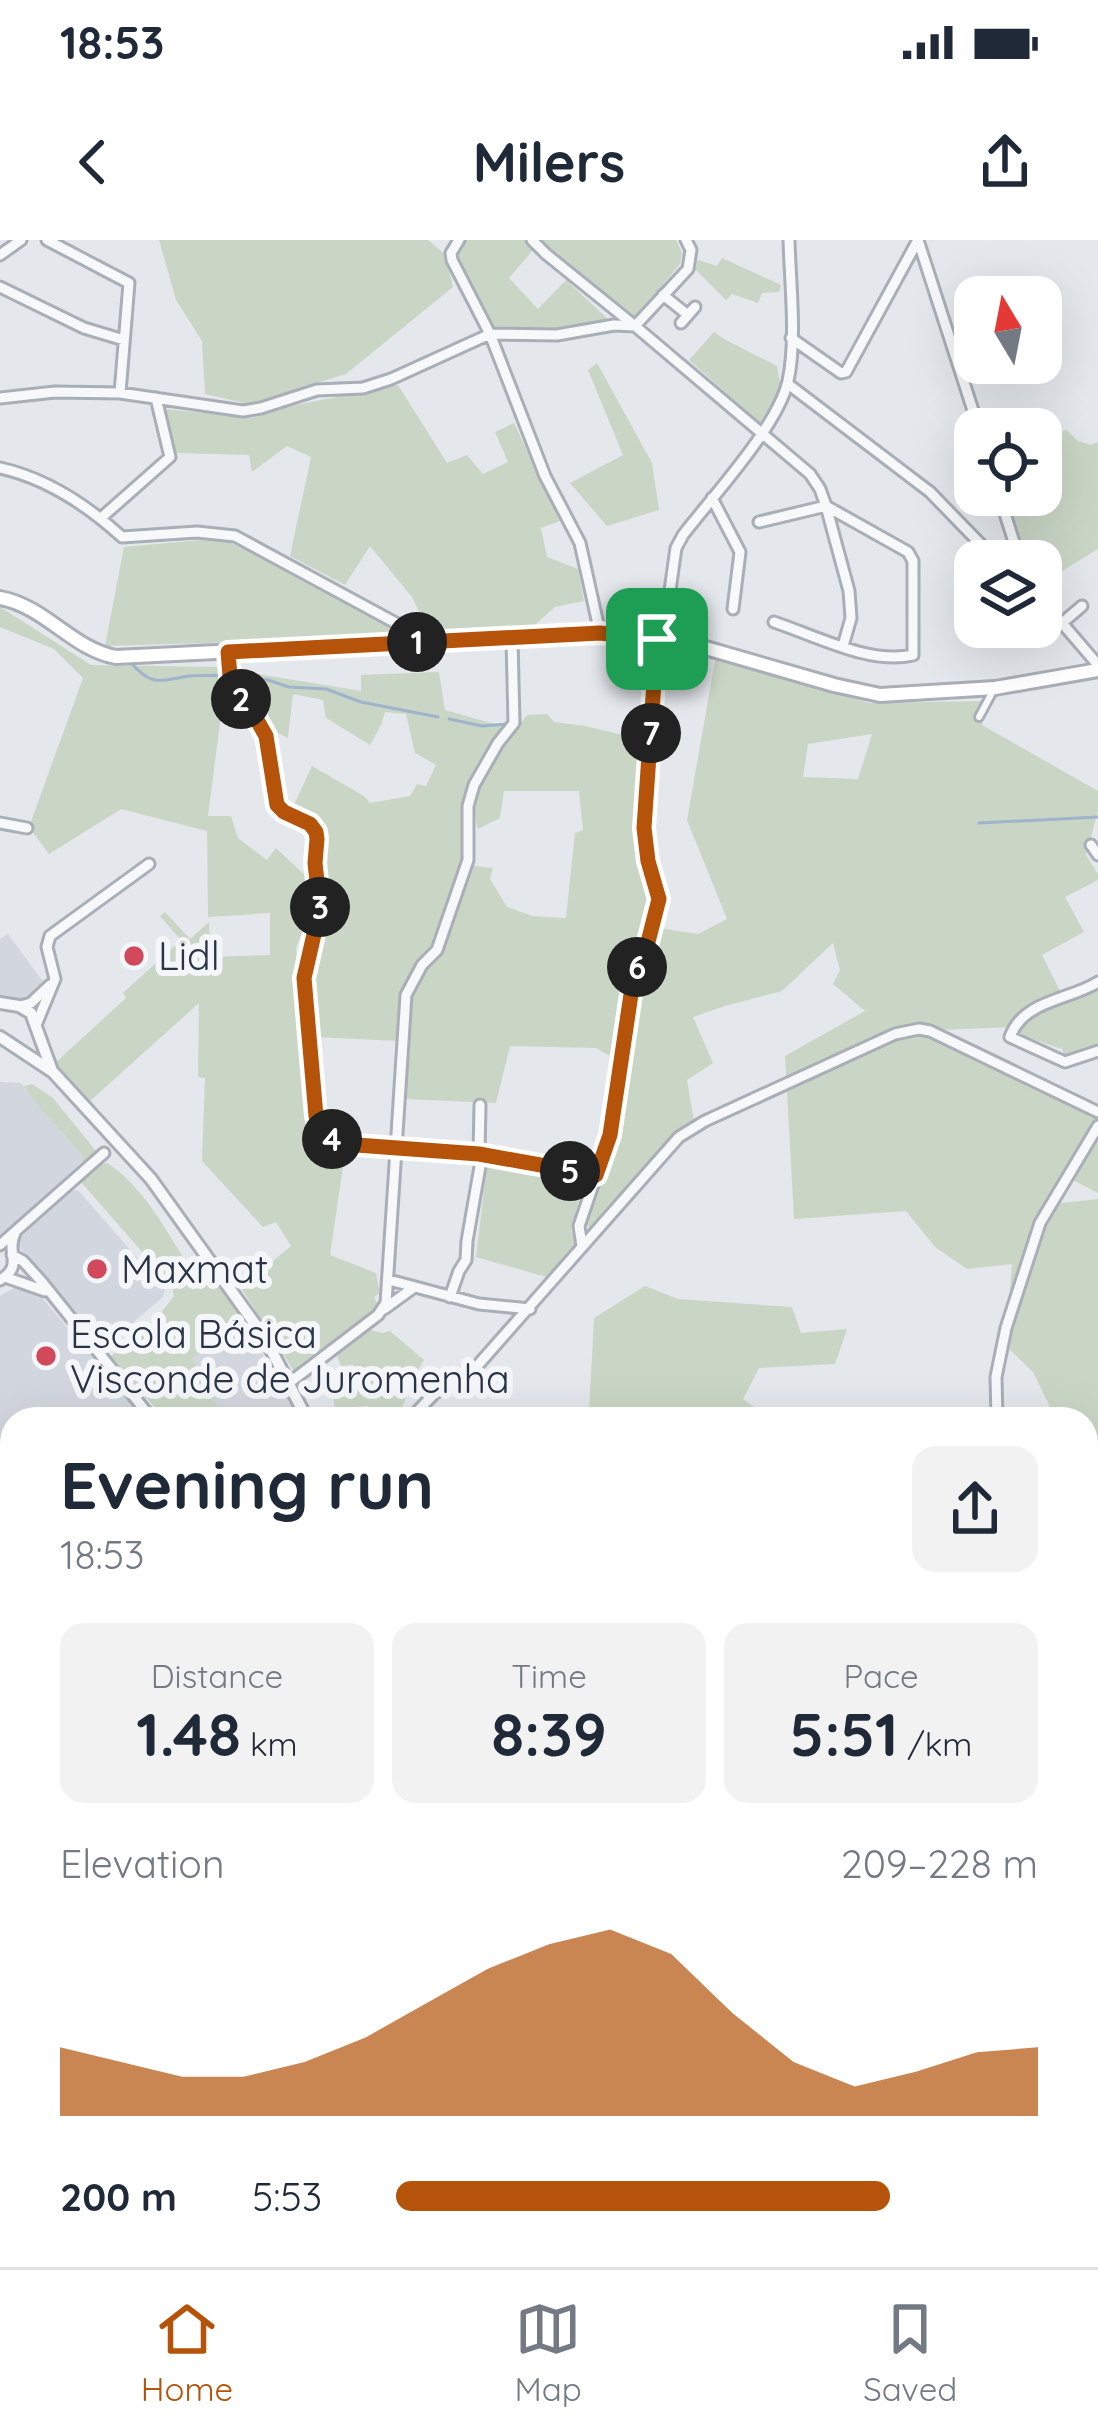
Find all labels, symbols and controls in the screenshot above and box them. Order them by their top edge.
text: 18:53 [60,14,165,70]
text: Milers [473,128,625,196]
icon: back [60,129,126,195]
icon: share [972,129,1038,195]
north arrow [954,276,1062,384]
map controls [954,276,1062,648]
button: locate [954,408,1062,516]
button: layers [954,540,1062,648]
pin [606,588,708,690]
icon: arrive [624,606,690,672]
pin: 1 [387,612,447,672]
text: 1 [411,621,423,662]
pin: 2 [211,669,271,729]
text: 2 [232,678,250,719]
pin: 7 [621,703,681,763]
text: 7 [642,712,660,753]
pin: 3 [290,877,350,937]
text: 3 [311,886,329,927]
place label: Lidl [158,931,220,980]
pin: 6 [607,937,667,997]
marker: Lidl [121,943,147,969]
text: 6 [628,946,646,987]
pin: 4 [302,1109,362,1169]
text: 4 [322,1118,342,1159]
pin: 5 [540,1141,600,1201]
text: 5 [560,1150,580,1191]
place label: Maxmat [121,1244,268,1293]
marker: Maxmat [84,1256,110,1282]
place label: Escola Básica Visconde de Juromenha [70,1309,510,1403]
marker: Escola Básica Visconde de Juromenha [33,1343,59,1369]
text: Evening run [60,1443,434,1526]
button: share [912,1446,1038,1572]
text: 18:53 [60,1530,144,1579]
text: Distance [151,1655,283,1696]
text: Time [511,1655,587,1696]
text: Pace [843,1655,919,1696]
text: 1.48 [136,1696,241,1771]
text: 8:39 [491,1696,607,1771]
text: 5:51 [790,1696,898,1771]
text: km [241,1723,298,1764]
text: /km [898,1723,972,1764]
text: Elevation [60,1839,224,1888]
text: 209–228 m [841,1839,1038,1888]
text: 200 m [60,2172,177,2221]
text: 5:53 [252,2172,322,2221]
tab: Home [141,2296,233,2409]
tab: Map [515,2296,582,2409]
tab: Saved [863,2296,957,2409]

